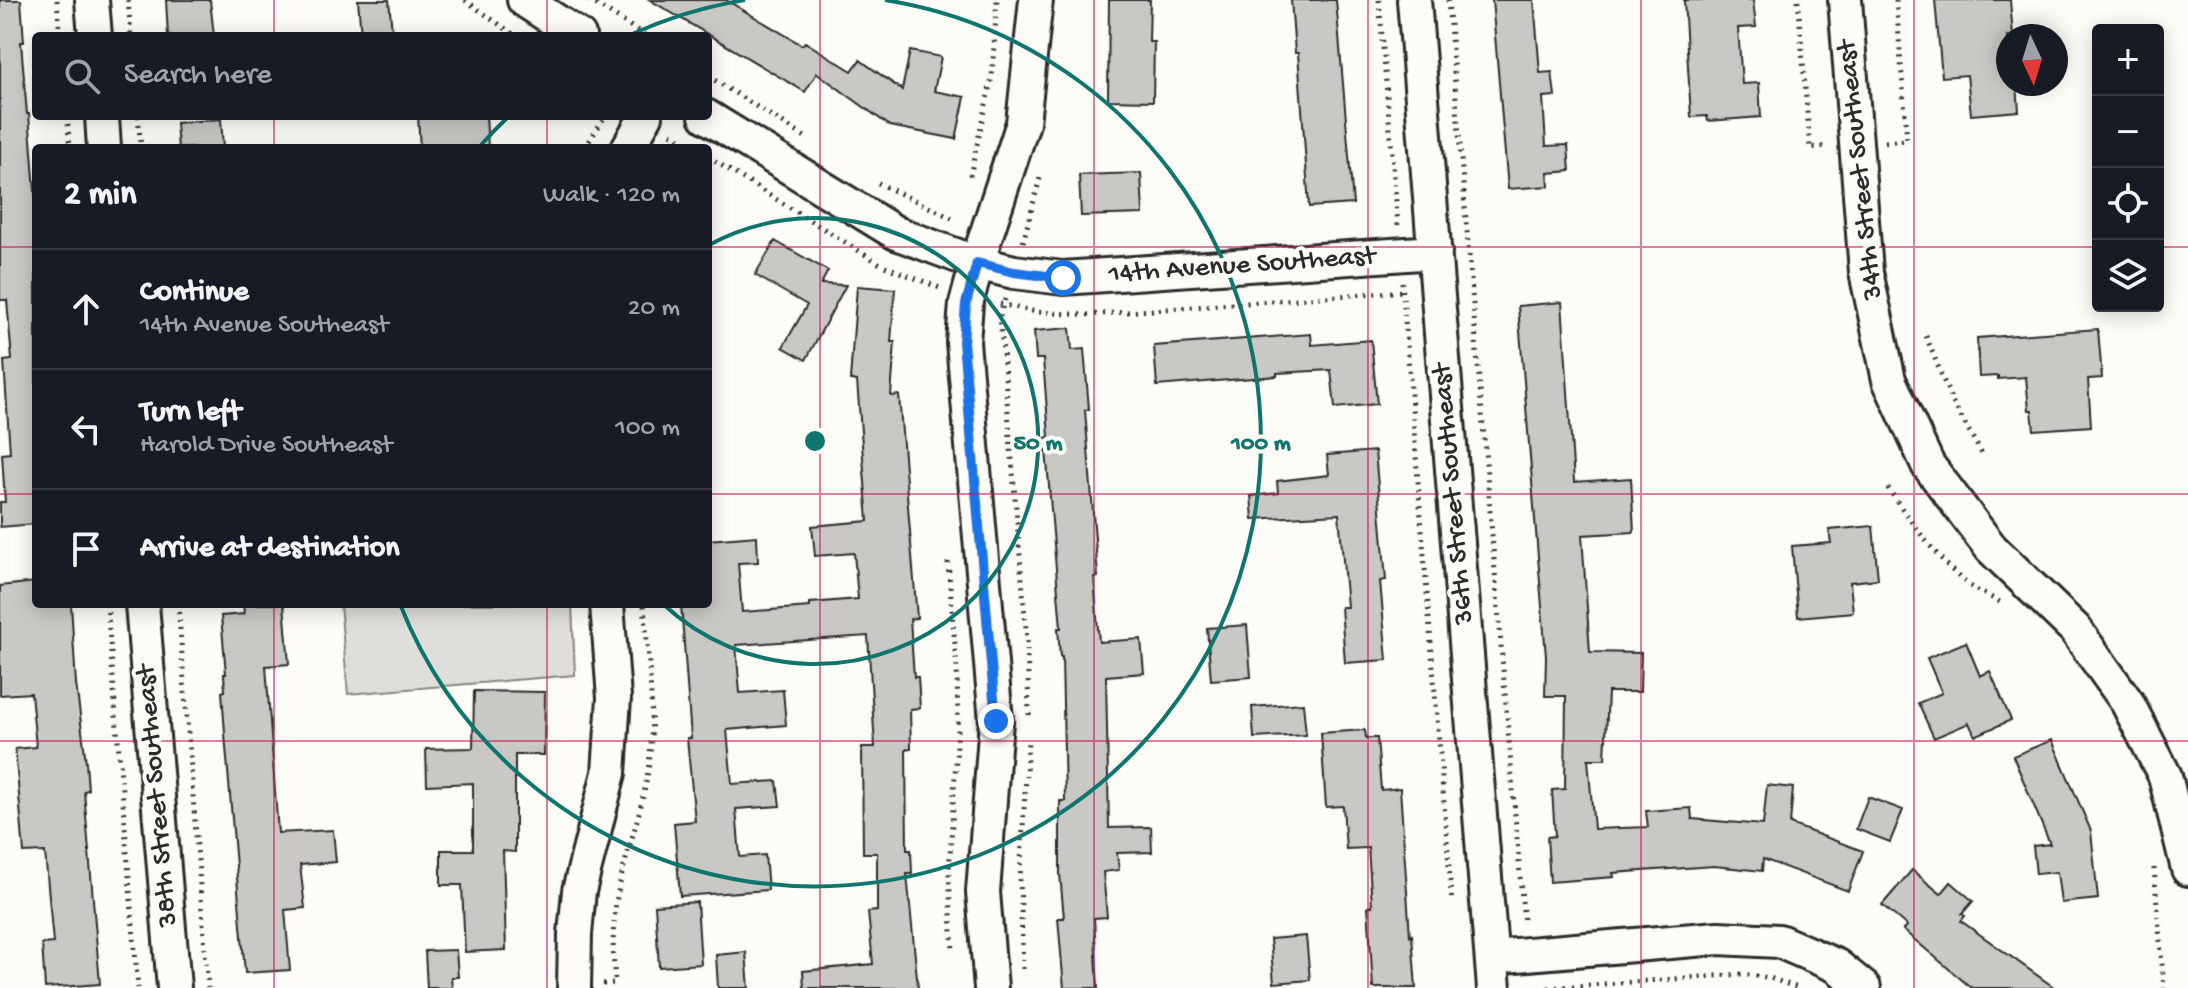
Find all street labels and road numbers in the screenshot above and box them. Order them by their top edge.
street label: 34th Street Southeast [1831,36,1891,303]
street label: 14th Avenue Southeast [1106,240,1379,292]
street label: 36th Street Southeast [1426,360,1482,627]
street label: 38th Street Southeast [130,661,186,930]

